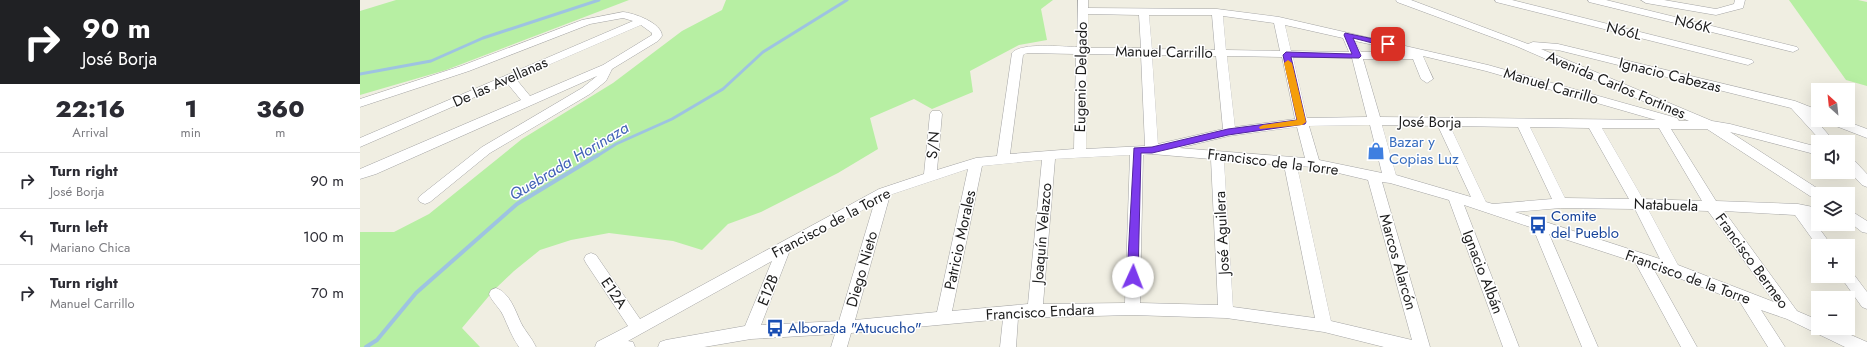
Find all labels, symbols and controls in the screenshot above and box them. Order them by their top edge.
text: 90 m [82,8,151,49]
street label: N66K [1672,9,1714,39]
icon: right [16,16,68,68]
street label: N66L [1604,16,1644,46]
street label: Eugenio Delgado [1069,21,1093,133]
pin [1371,27,1405,61]
icon: arrive [1377,33,1399,55]
street label: Manuel Carrillo [1115,40,1213,64]
text: José Borja [82,46,157,72]
street label: Avenida Carlos Fortines [1543,46,1689,124]
street label: De las Avellanas [449,51,551,113]
street label: Ignacio Cabezas [1617,52,1723,98]
street label: Manuel Carrillo [1501,62,1601,110]
north arrow [1811,83,1855,127]
map controls [1811,83,1855,335]
text: 22:16 [55,91,125,126]
text: 1 [184,91,197,126]
text: 360 [256,91,305,126]
street label: José Borja [1396,110,1462,134]
water label: Quebrada Horinaza [505,116,633,206]
text: Arrival [72,123,108,142]
text: min [181,123,201,142]
text: m [275,123,286,142]
street label: S/N [921,130,945,160]
place label: Bazar y Copias Luz [1389,131,1459,170]
button: sound [1811,135,1855,179]
shop icon: Bazar y Copias Luz [1366,141,1386,161]
street label: Francisco de la Torre [1206,143,1340,181]
text: Turn right [50,160,118,182]
icon: right [16,170,38,192]
text: 90 m [310,170,344,192]
text: José Borja [50,182,104,201]
street label: Francisco de la Torre [768,182,895,264]
street label: Joaquín Velazco [1026,182,1057,286]
button: layers [1811,187,1855,231]
street label: Patricio Morales [939,188,981,292]
street label: José Aguilera [1209,191,1235,277]
street label: Natabuela [1633,193,1699,217]
place label: Comite del Pueblo [1551,205,1619,244]
street label: Francisco Bermeo [1710,209,1794,313]
street label: Marcos Alarcón [1374,211,1422,313]
bus stop icon: Comite del Pueblo [1528,215,1548,235]
text: Turn left [50,216,108,238]
icon: left [16,226,38,248]
text: 100 m [303,226,344,248]
street label: Ignacio Albán [1457,227,1509,317]
street label: Diego Nieto [841,228,883,310]
text: Mariano Chica [50,238,130,257]
button: + [1811,239,1855,283]
street label: Francisco de la Torre [1622,244,1754,310]
position arrow [1112,256,1154,298]
street label: E12B [752,271,784,309]
text: Turn right [50,272,118,294]
street label: E12A [596,273,633,313]
icon: right [16,282,38,304]
text: 70 m [311,282,344,304]
button: − [1811,291,1855,335]
text: Manuel Carrillo [50,294,135,313]
street label: Francisco Endara [985,298,1095,326]
place label: Alborada "Atucucho" [788,317,922,339]
bus stop icon: Alborada "Atucucho" [765,318,785,338]

